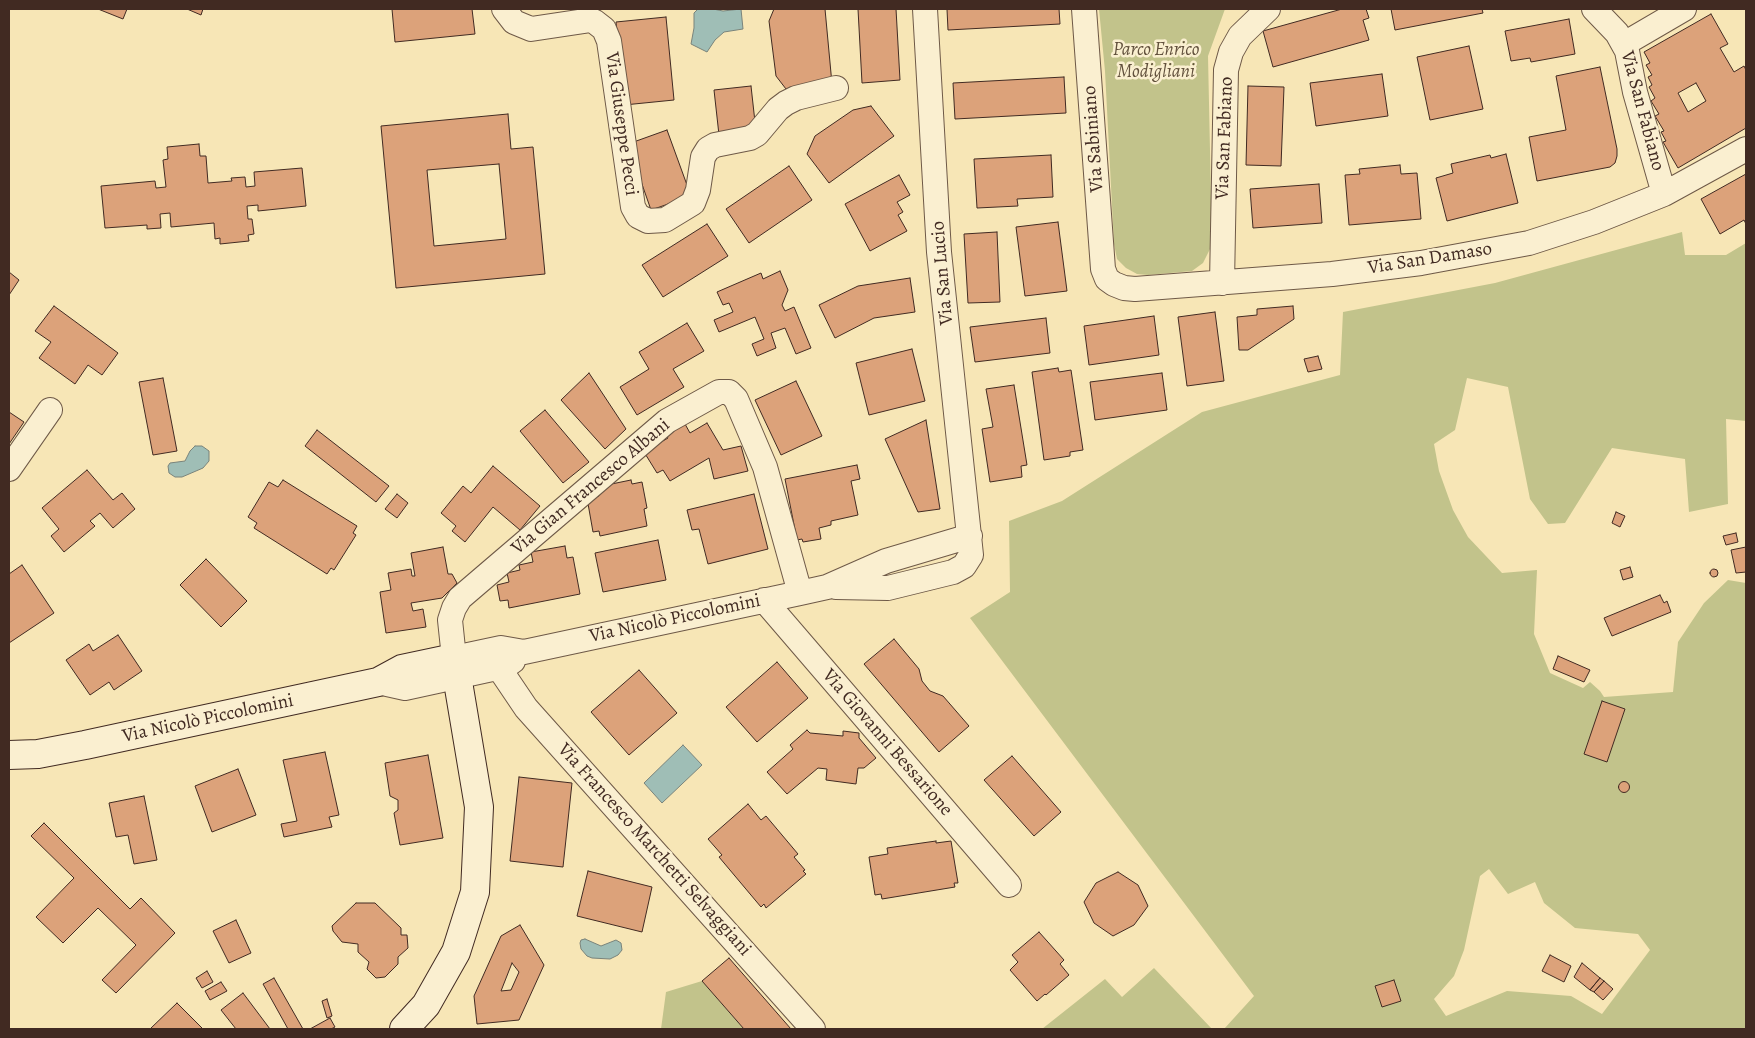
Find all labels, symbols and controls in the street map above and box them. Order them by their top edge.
park label: Parco Enrico Modigliani [1113,39,1199,83]
street label: Via San Fabiano [1615,49,1669,173]
street label: Via Giuseppe Pecci [600,51,642,197]
street label: Via San Fabiano [1211,76,1239,200]
street label: Via Sabiniano [1079,85,1109,193]
street label: Via San Lucio [927,220,959,326]
street label: Via San Damaso [1366,238,1494,280]
street label: Via Gian Francesco Albani [507,414,675,560]
street label: Via Nicolò Piccolomini [587,590,763,648]
street label: Via Giovanni Bessarione [817,665,957,821]
street label: Via Nicolò Piccolomini [120,690,296,748]
street label: Via Francesco Marchetti Selvaggiani [552,739,756,961]

